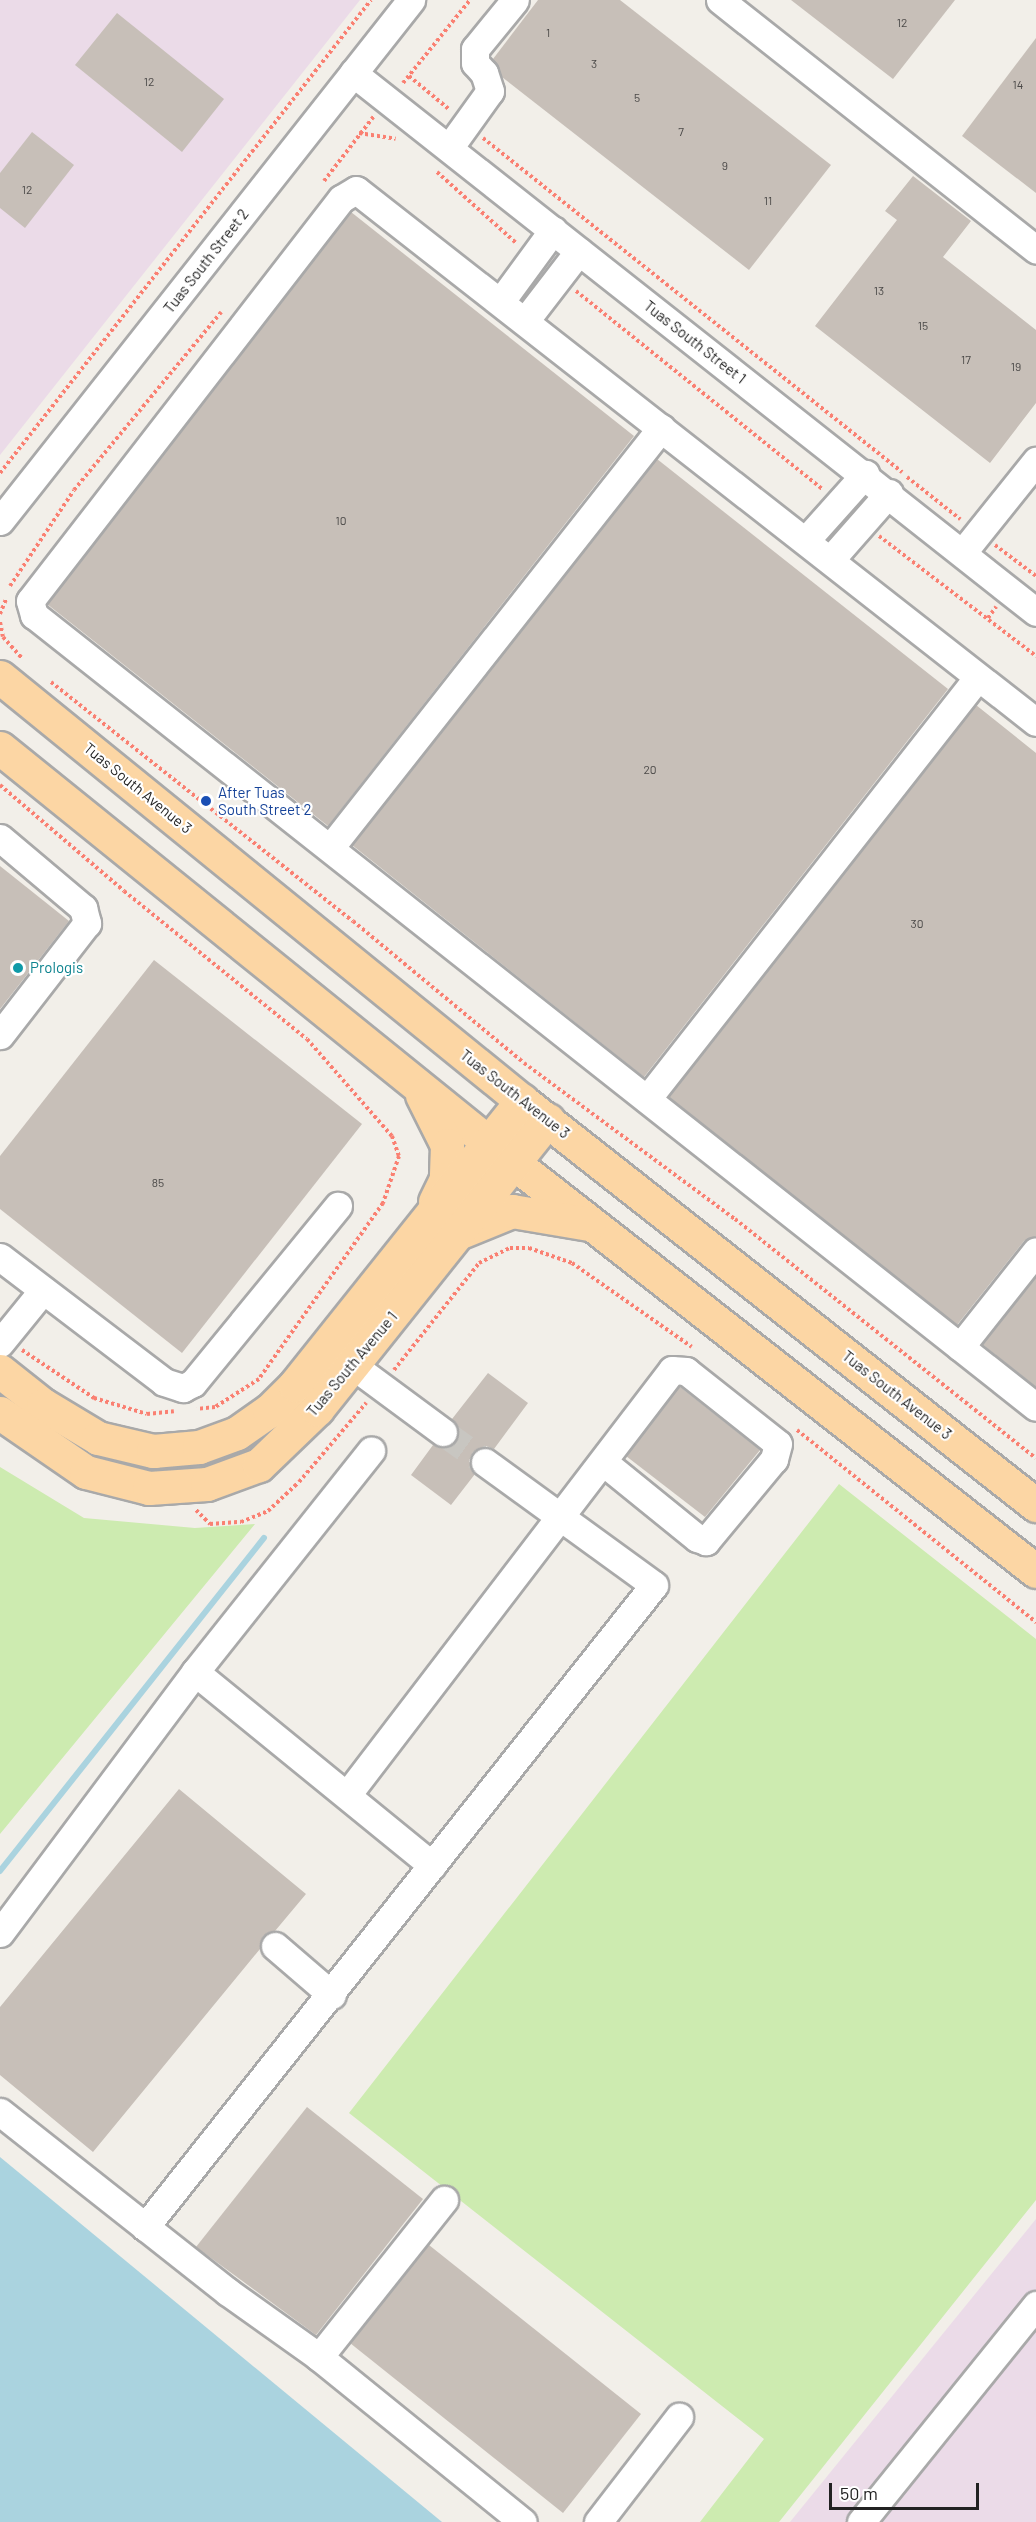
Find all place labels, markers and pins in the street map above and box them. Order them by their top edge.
place label: After Tuas South Street 2 [218,783,312,818]
marker: After Tuas South Street 2 [199,794,213,808]
place label: Prologis [30,959,83,977]
marker: Prologis [11,961,25,975]

